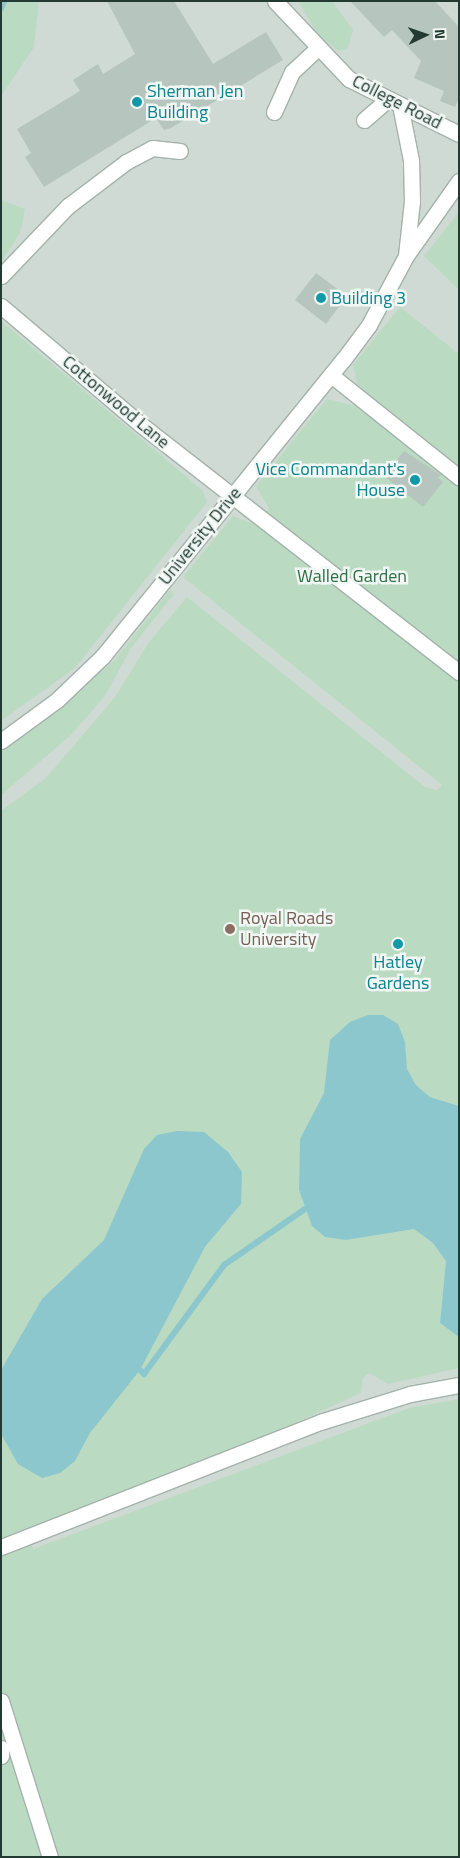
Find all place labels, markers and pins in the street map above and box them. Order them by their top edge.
place label: Sherman Jen Building [147,81,243,124]
marker: Sherman Jen Building [131,96,143,108]
place label: Building 3 [331,287,406,309]
marker: Building 3 [315,292,327,304]
place label: Vice Commandant's House [255,459,405,502]
marker: Vice Commandant's House [409,474,421,486]
place label: Royal Roads University [240,908,333,951]
marker: Royal Roads University [224,923,236,935]
marker: Hatley Gardens [392,938,404,950]
place label: Hatley Gardens [367,952,429,994]

